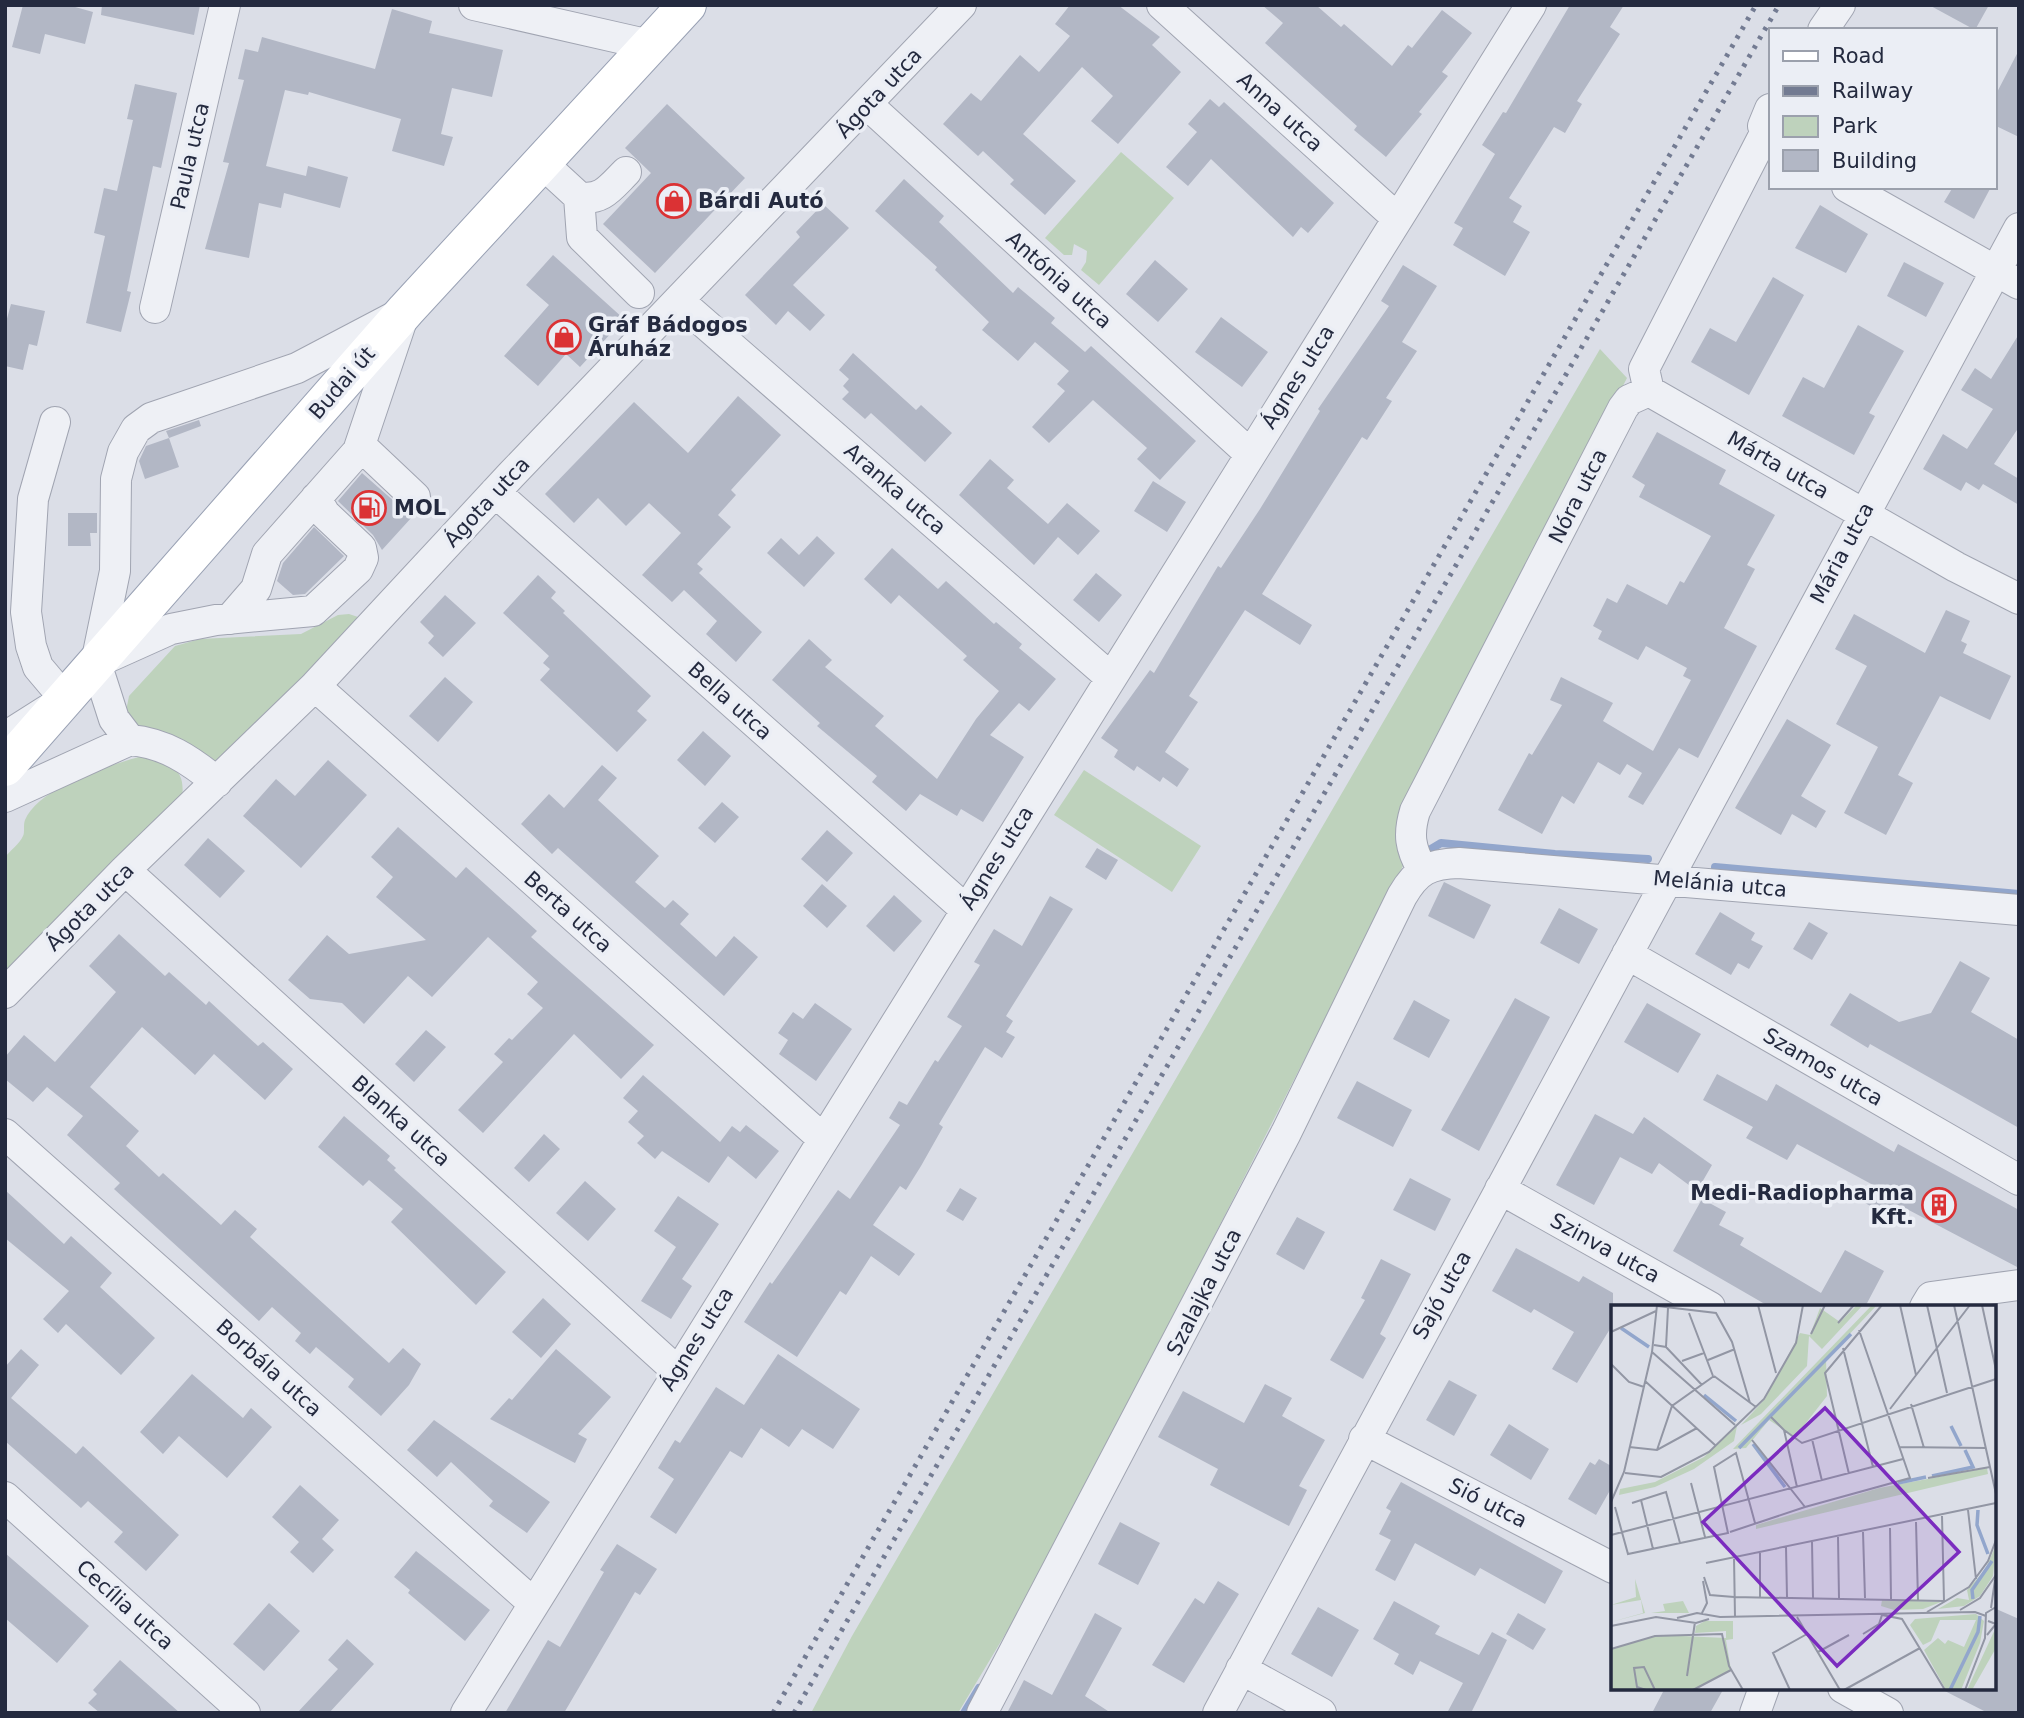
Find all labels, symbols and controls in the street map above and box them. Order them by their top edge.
legend [1769,28,1996,189]
street label: Ágota utca [831,42,927,143]
text: Road [1832,44,1885,68]
street label: Anna utca [1232,67,1328,157]
text: Railway [1832,79,1913,103]
street label: Paula utca [166,100,214,212]
text: Park [1832,114,1878,138]
text: Building [1832,149,1917,173]
shop icon: Bárdi Autó [655,182,693,220]
place label: Bárdi Autó [698,189,824,213]
street label: Antónia utca [1001,226,1117,334]
place label: Gráf Bádogos Áruház [588,313,748,361]
shop icon: Gráf Bádogos Áruház [545,318,583,356]
street label: Ágnes utca [1256,320,1339,433]
street label: Budai út [304,342,380,424]
street label: Márta utca [1723,426,1833,504]
street label: Aranka utca [839,438,951,540]
street label: Nóra utca [1544,445,1612,547]
street label: Ágota utca [439,451,535,552]
fuel station icon: MOL [350,489,388,527]
place label: MOL [394,496,446,520]
street label: Mária utca [1805,498,1879,608]
street label: Bella utca [683,657,777,745]
street label: Ágnes utca [955,801,1038,914]
street label: Ágota utca [40,857,139,956]
street label: Berta utca [519,866,617,958]
street label: Melánia utca [1652,866,1788,902]
street label: Szamos utca [1759,1023,1887,1111]
street label: Blanka utca [347,1071,455,1171]
place label: Medi-Radiopharma Kft. [1690,1181,1914,1229]
building icon: Medi-Radiopharma Kft. [1920,1186,1958,1224]
street label: Szinva utca [1546,1208,1664,1288]
street label: Szalajka utca [1162,1225,1246,1359]
street label: Sajó utca [1408,1247,1476,1343]
street label: Ágnes utca [655,1282,738,1395]
inset map [1611,1305,1996,1690]
street label: Borbála utca [211,1314,327,1422]
street label: Sió utca [1445,1473,1531,1533]
street label: Cecília utca [72,1555,178,1655]

